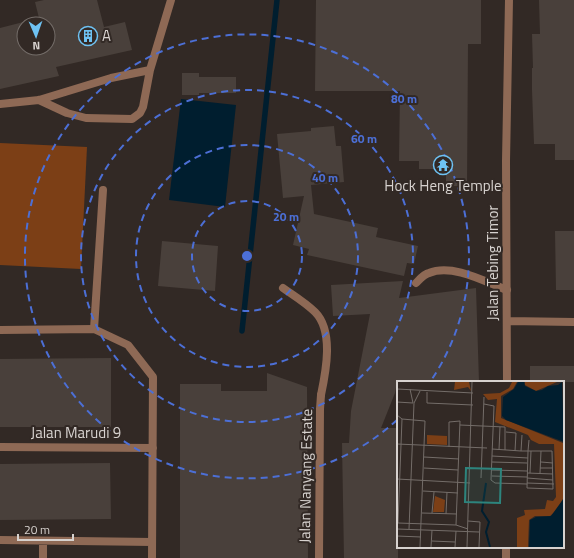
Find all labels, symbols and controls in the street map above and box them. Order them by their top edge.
north arrow [16,16,56,56]
place label: A [102,24,111,47]
building icon: A [77,25,99,47]
text: N [32,38,40,54]
text: 80 m [391,89,417,108]
text: 60 m [351,129,377,148]
temple icon: Hock Heng Temple [432,154,454,176]
text: 40 m [312,168,338,187]
place label: Hock Heng Temple [384,174,502,197]
street label: Jalan Tebing Timor [481,205,504,321]
text: 20 m [273,207,299,226]
centre of rings [240,249,254,263]
inset map [397,381,564,548]
street label: Jalan Nanyang Estate [293,409,318,543]
street label: Jalan Marudi 9 [31,421,121,444]
scale bar [18,516,73,542]
text: 20 m [24,520,50,539]

